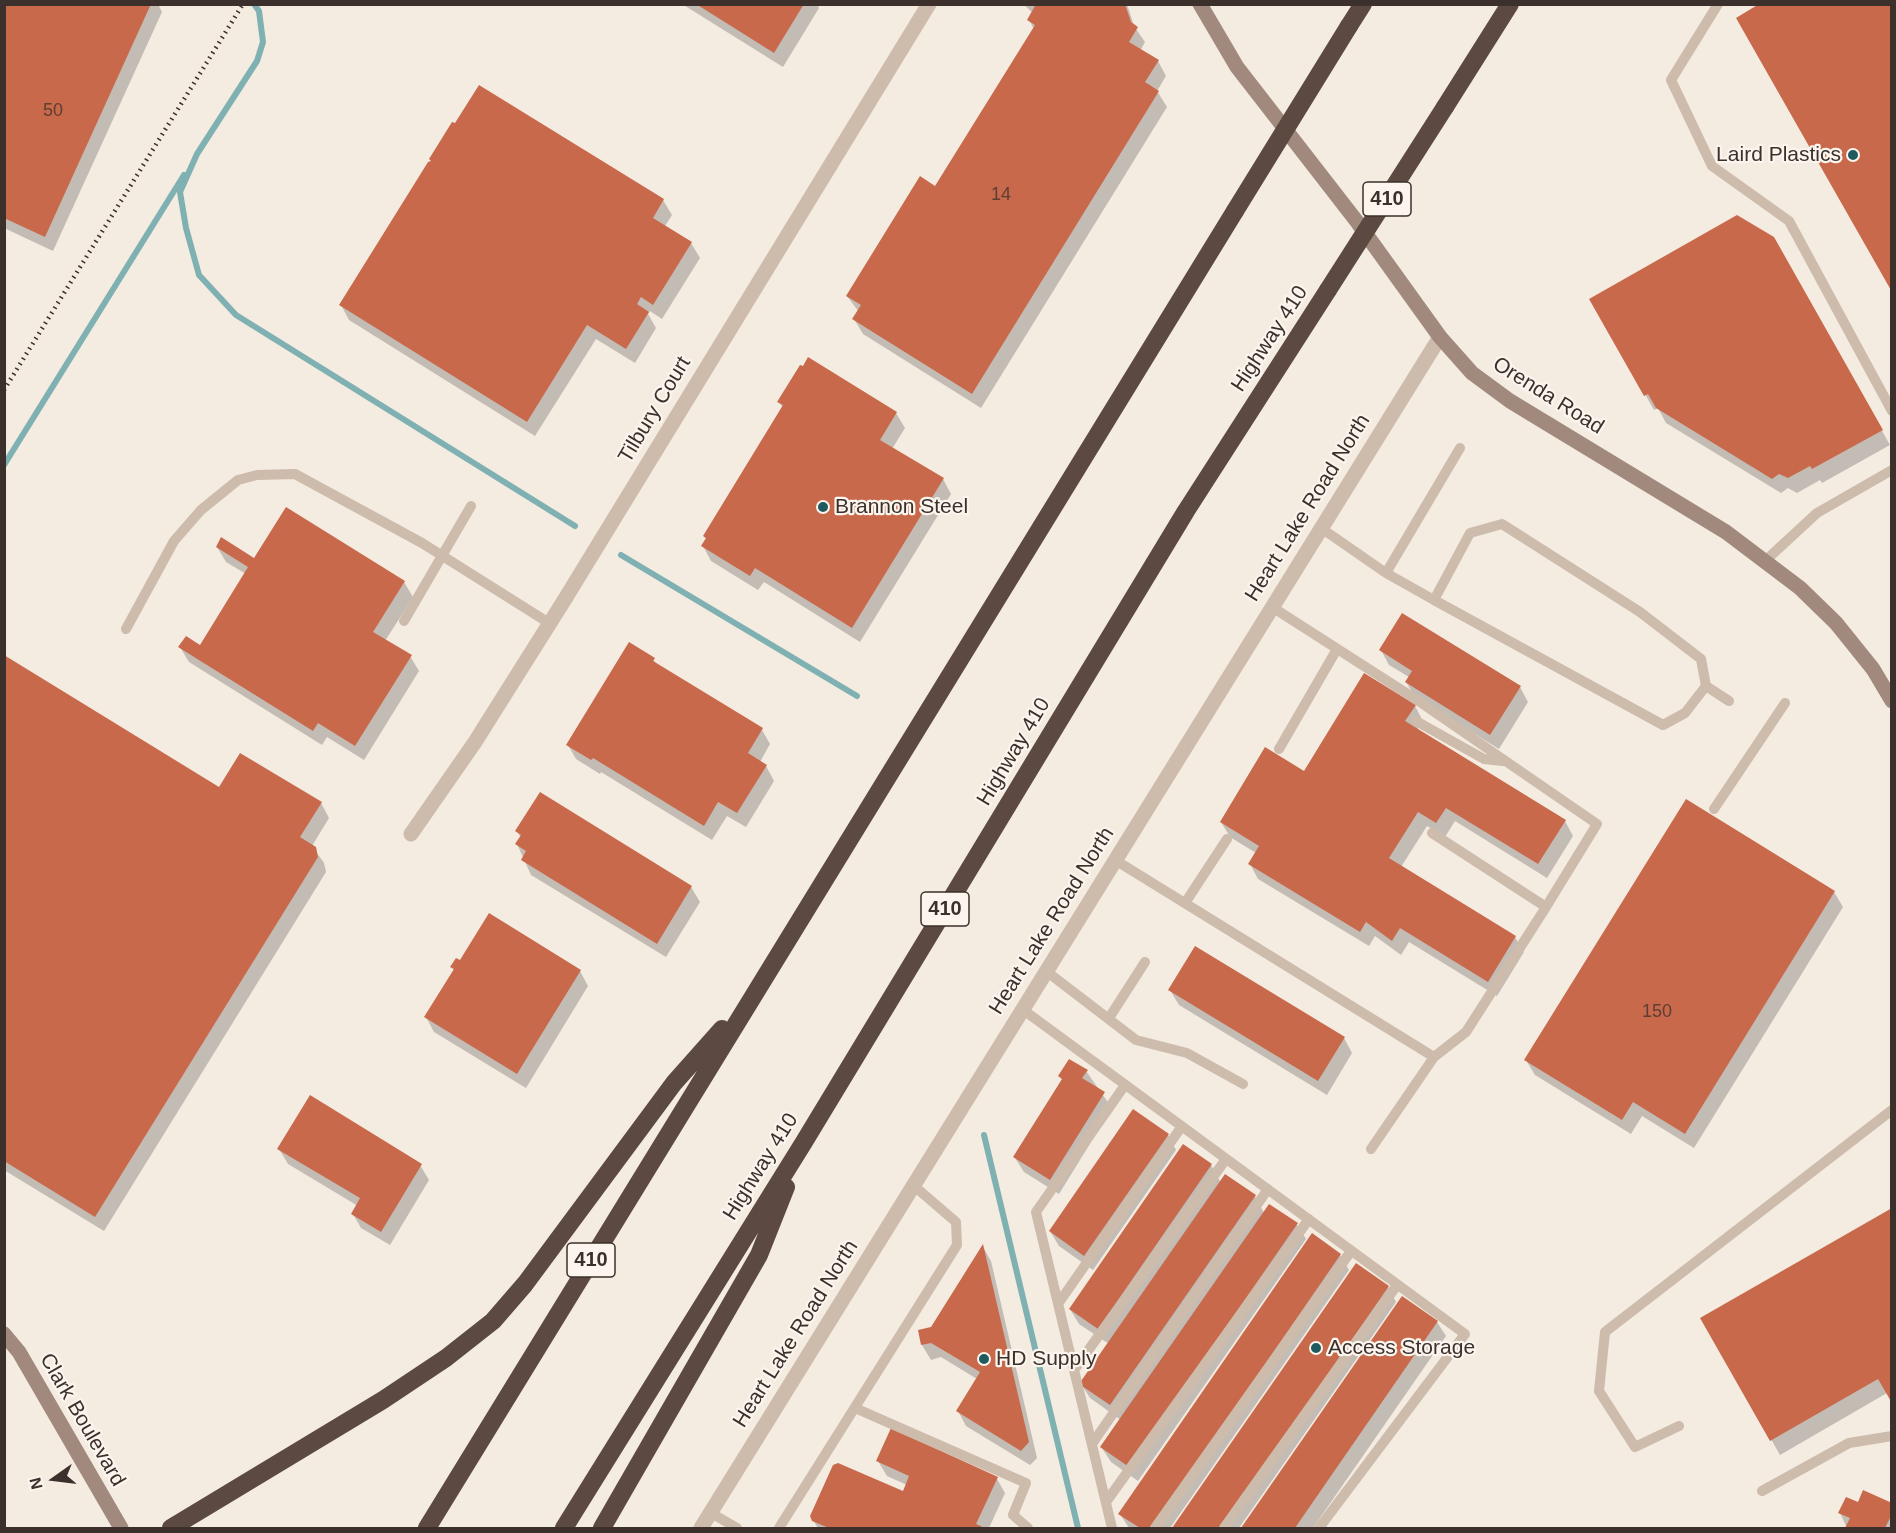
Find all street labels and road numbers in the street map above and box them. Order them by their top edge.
road number: 410 [1363,182,1411,216]
street label: Highway 410 [1226,281,1314,397]
street label: Tilbury Court [613,352,697,468]
street label: Orenda Road [1488,352,1608,440]
street label: Heart Lake Road North [1240,410,1376,606]
street label: Highway 410 [972,693,1056,811]
street label: Heart Lake Road North [984,823,1120,1019]
road number: 410 [921,892,969,926]
street label: Highway 410 [718,1109,804,1225]
street label: Heart Lake Road North [728,1236,864,1432]
road number: 410 [567,1243,615,1277]
street label: Clark Boulevard [34,1349,130,1491]

